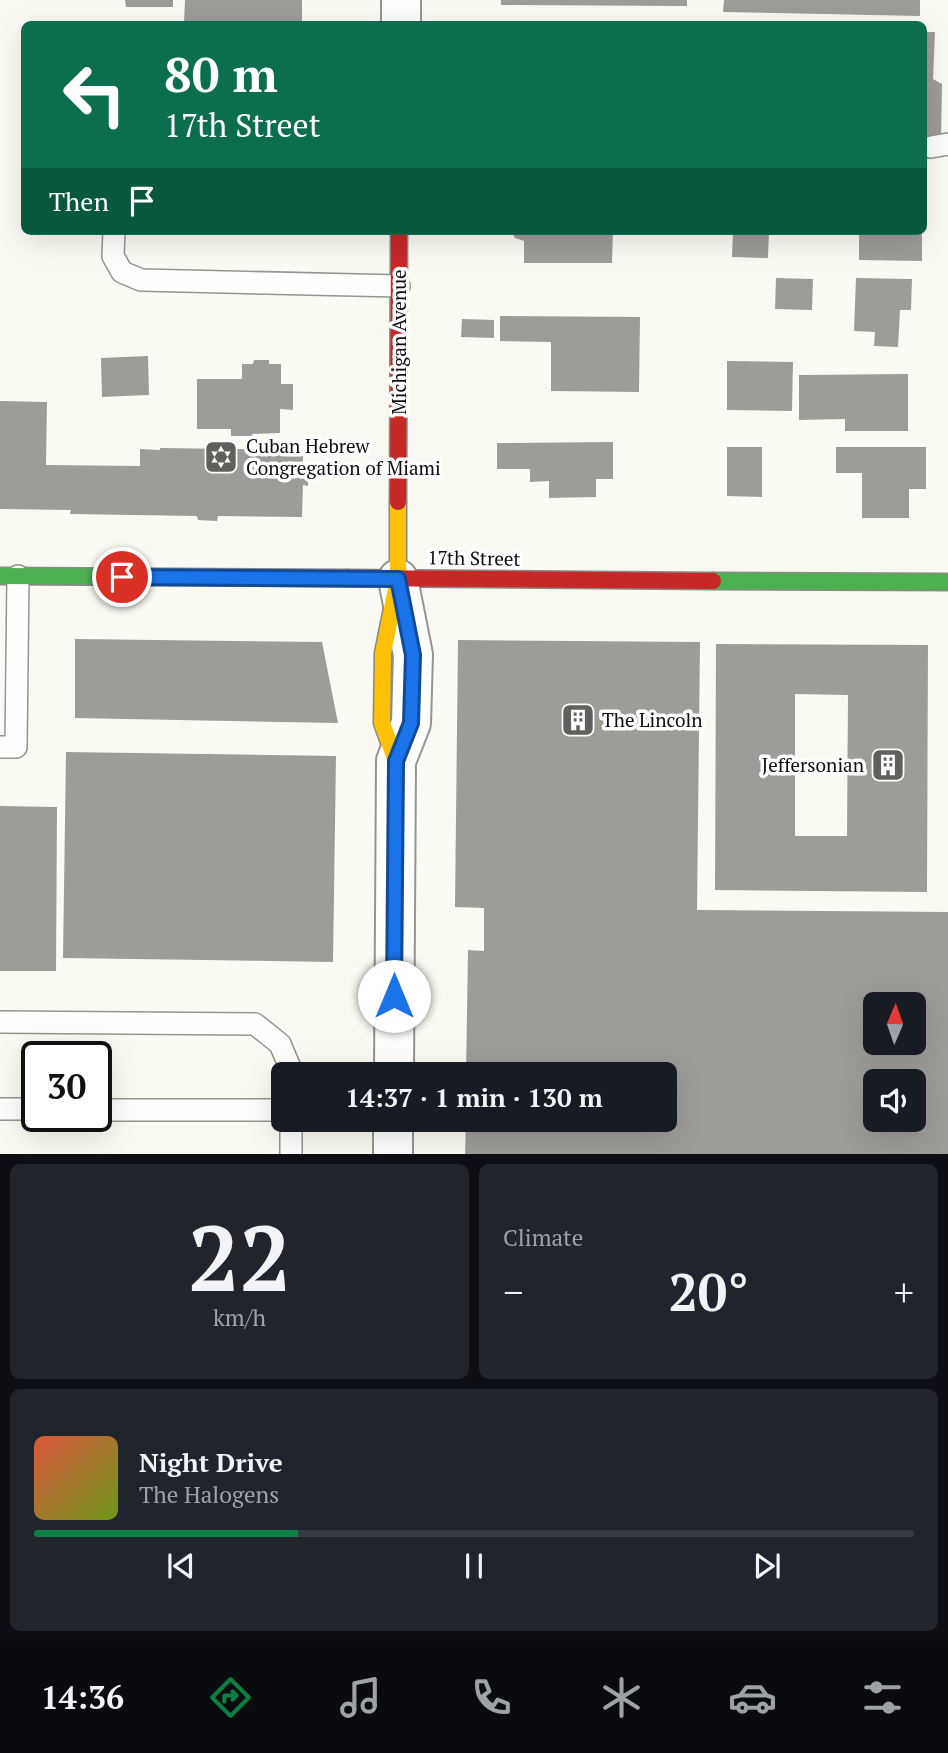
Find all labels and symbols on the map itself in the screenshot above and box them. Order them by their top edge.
street label: Michigan Avenue [386,269,411,415]
place label: Cuban Hebrew Congregation of Miami [246,433,441,480]
synagogue icon: Cuban Hebrew Congregation of Miami [202,438,240,476]
street label: 17th Street [427,544,521,571]
pin [92,547,152,607]
building icon: The Lincoln [559,701,597,739]
place label: The Lincoln [602,707,703,732]
building icon: Jeffersonian [869,746,907,784]
place label: Jeffersonian [762,752,864,777]
position arrow [357,959,431,1033]
north arrow [863,992,926,1055]
speed limit sign: 30 [21,1041,112,1132]

